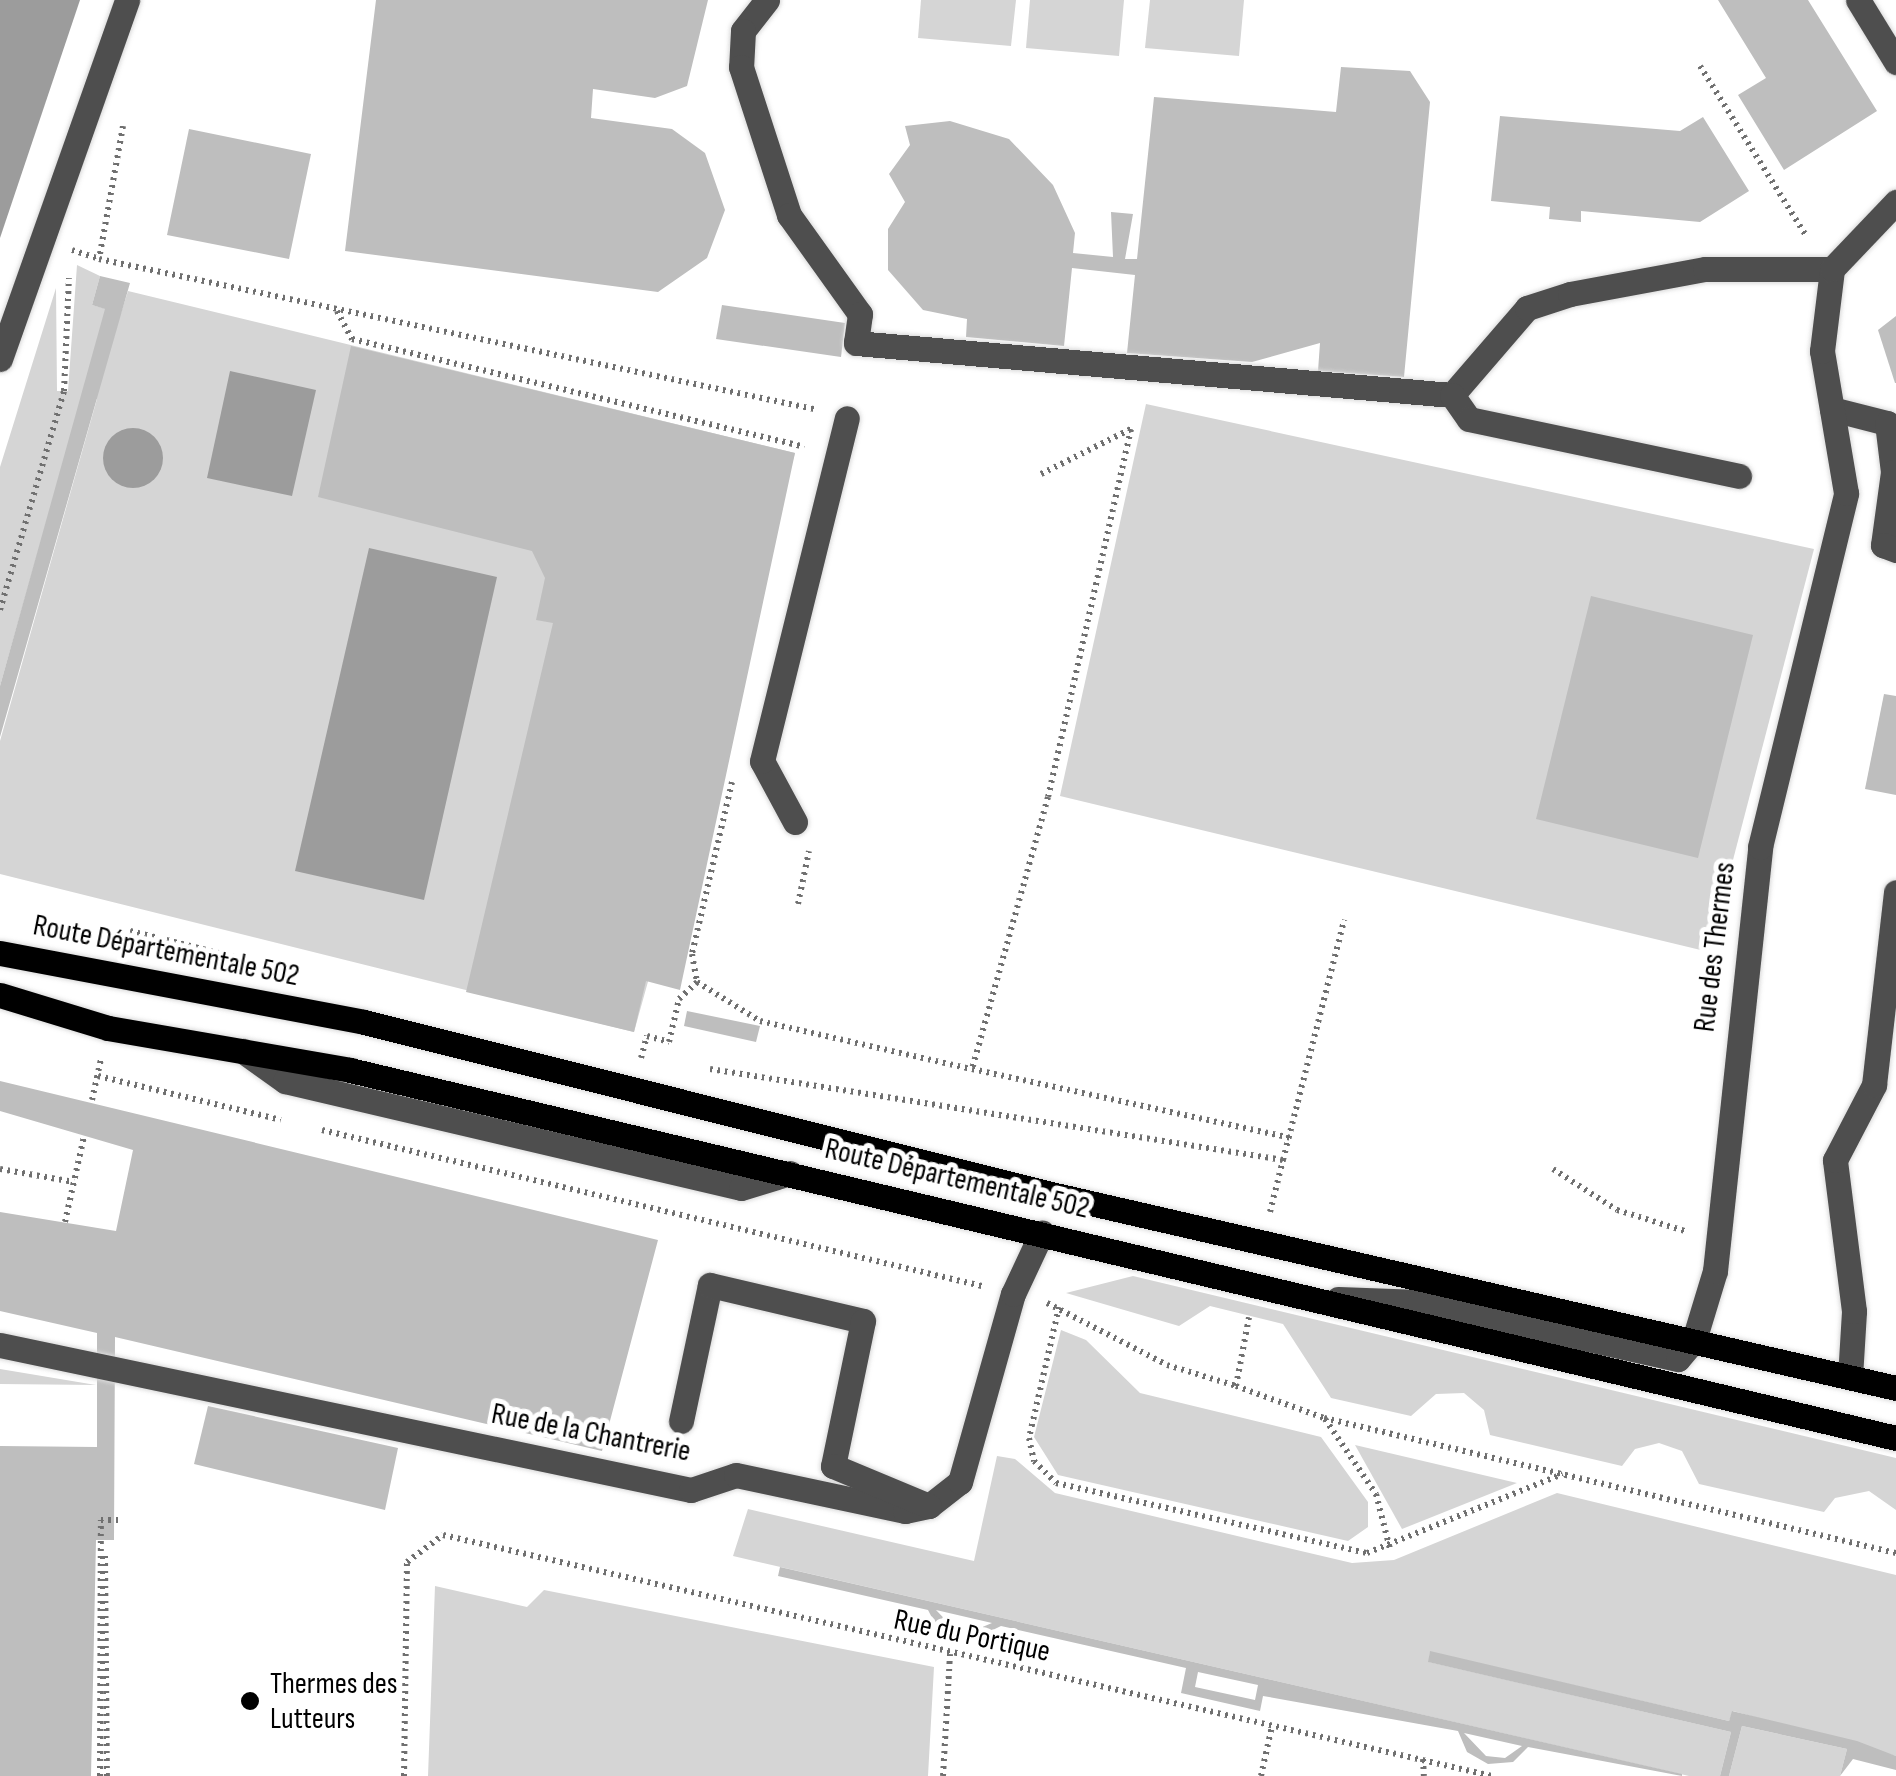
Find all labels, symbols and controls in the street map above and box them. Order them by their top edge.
street label: Rue des Thermes [1687,860,1743,1034]
street label: Route Départementale 502 [30,908,302,994]
street label: Route Départementale 502 [821,1131,1093,1227]
street label: Rue de la Chantrerie [488,1396,694,1470]
street label: Rue du Portique [891,1602,1053,1670]
place label: Thermes des Lutteurs [270,1666,398,1736]
marker: Thermes des Lutteurs [239,1690,261,1712]

